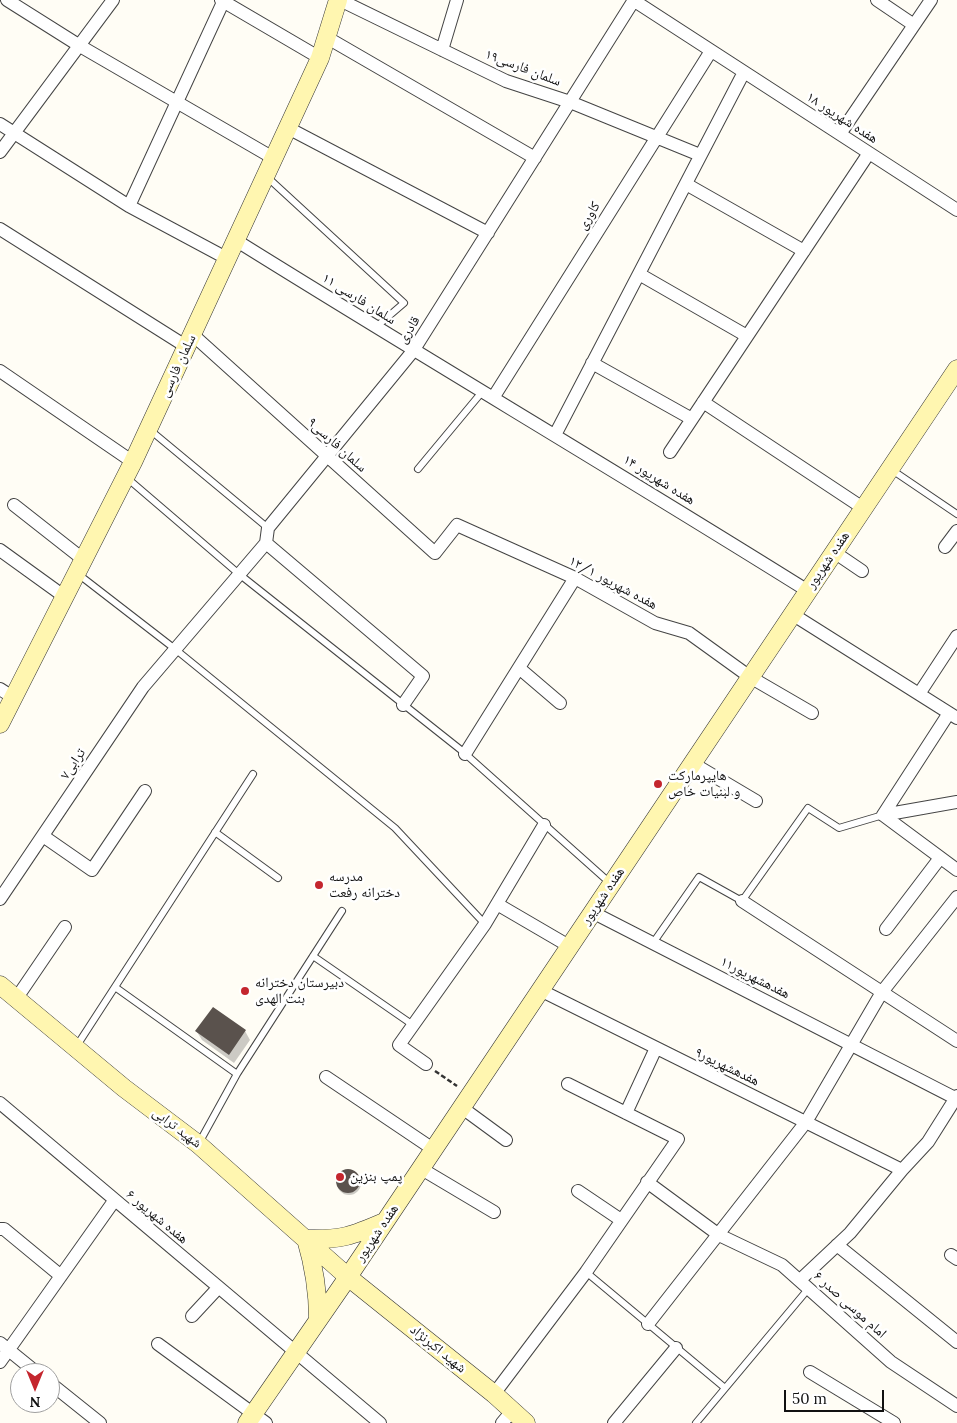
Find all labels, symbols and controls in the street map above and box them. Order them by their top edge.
street label: سلمان فارسی۱۹ [483,46,563,90]
street label: هفده شهریور ۱۸ [803,89,881,147]
street label: کاوری [574,199,604,233]
street label: سلمان فارسی ۱۱ [319,270,399,328]
street label: قادری [394,313,424,347]
street label: سلمان فارسی [156,332,200,400]
street label: سلمان فارسی۹ [304,414,370,476]
street label: هفده شهریور ۱۴ [620,451,698,509]
street label: هفده شهریور [803,528,853,592]
street label: هفده شهریور ۱۲/۱ [566,553,660,613]
street label: ترابی۷ [57,745,89,783]
place label: هایپرمارکت و لبنیات خاص [668,768,740,800]
marker: هایپرمارکت و لبنیات خاص [652,778,664,790]
street label: هفده شهریور [578,864,628,928]
place label: مدرسه دخترانه رفعت [329,869,400,902]
marker: مدرسه دخترانه رفعت [313,879,325,891]
street label: هفدهشهریور۱۱ [717,953,793,1003]
place label: دبیرستان دخترانه بنت الهدی [255,975,344,1008]
marker: دبیرستان دخترانه بنت الهدی [239,985,251,997]
street label: هفدهشهریور۹ [692,1044,762,1090]
street label: شهید ترابی [149,1104,205,1152]
place label: پمپ بنزین [350,1169,402,1185]
marker: پمپ بنزین [334,1171,346,1183]
street label: هفده شهریور ۶ [123,1186,191,1248]
street label: هفده شهریور [352,1201,402,1265]
street label: امام موسی صدر ۶ [810,1268,890,1342]
street label: شهید اکبرنژاد [407,1321,469,1377]
north arrow [10,1363,60,1413]
scale bar [787,1380,887,1412]
text: 50 m [792,1389,827,1408]
text: N [30,1393,40,1411]

